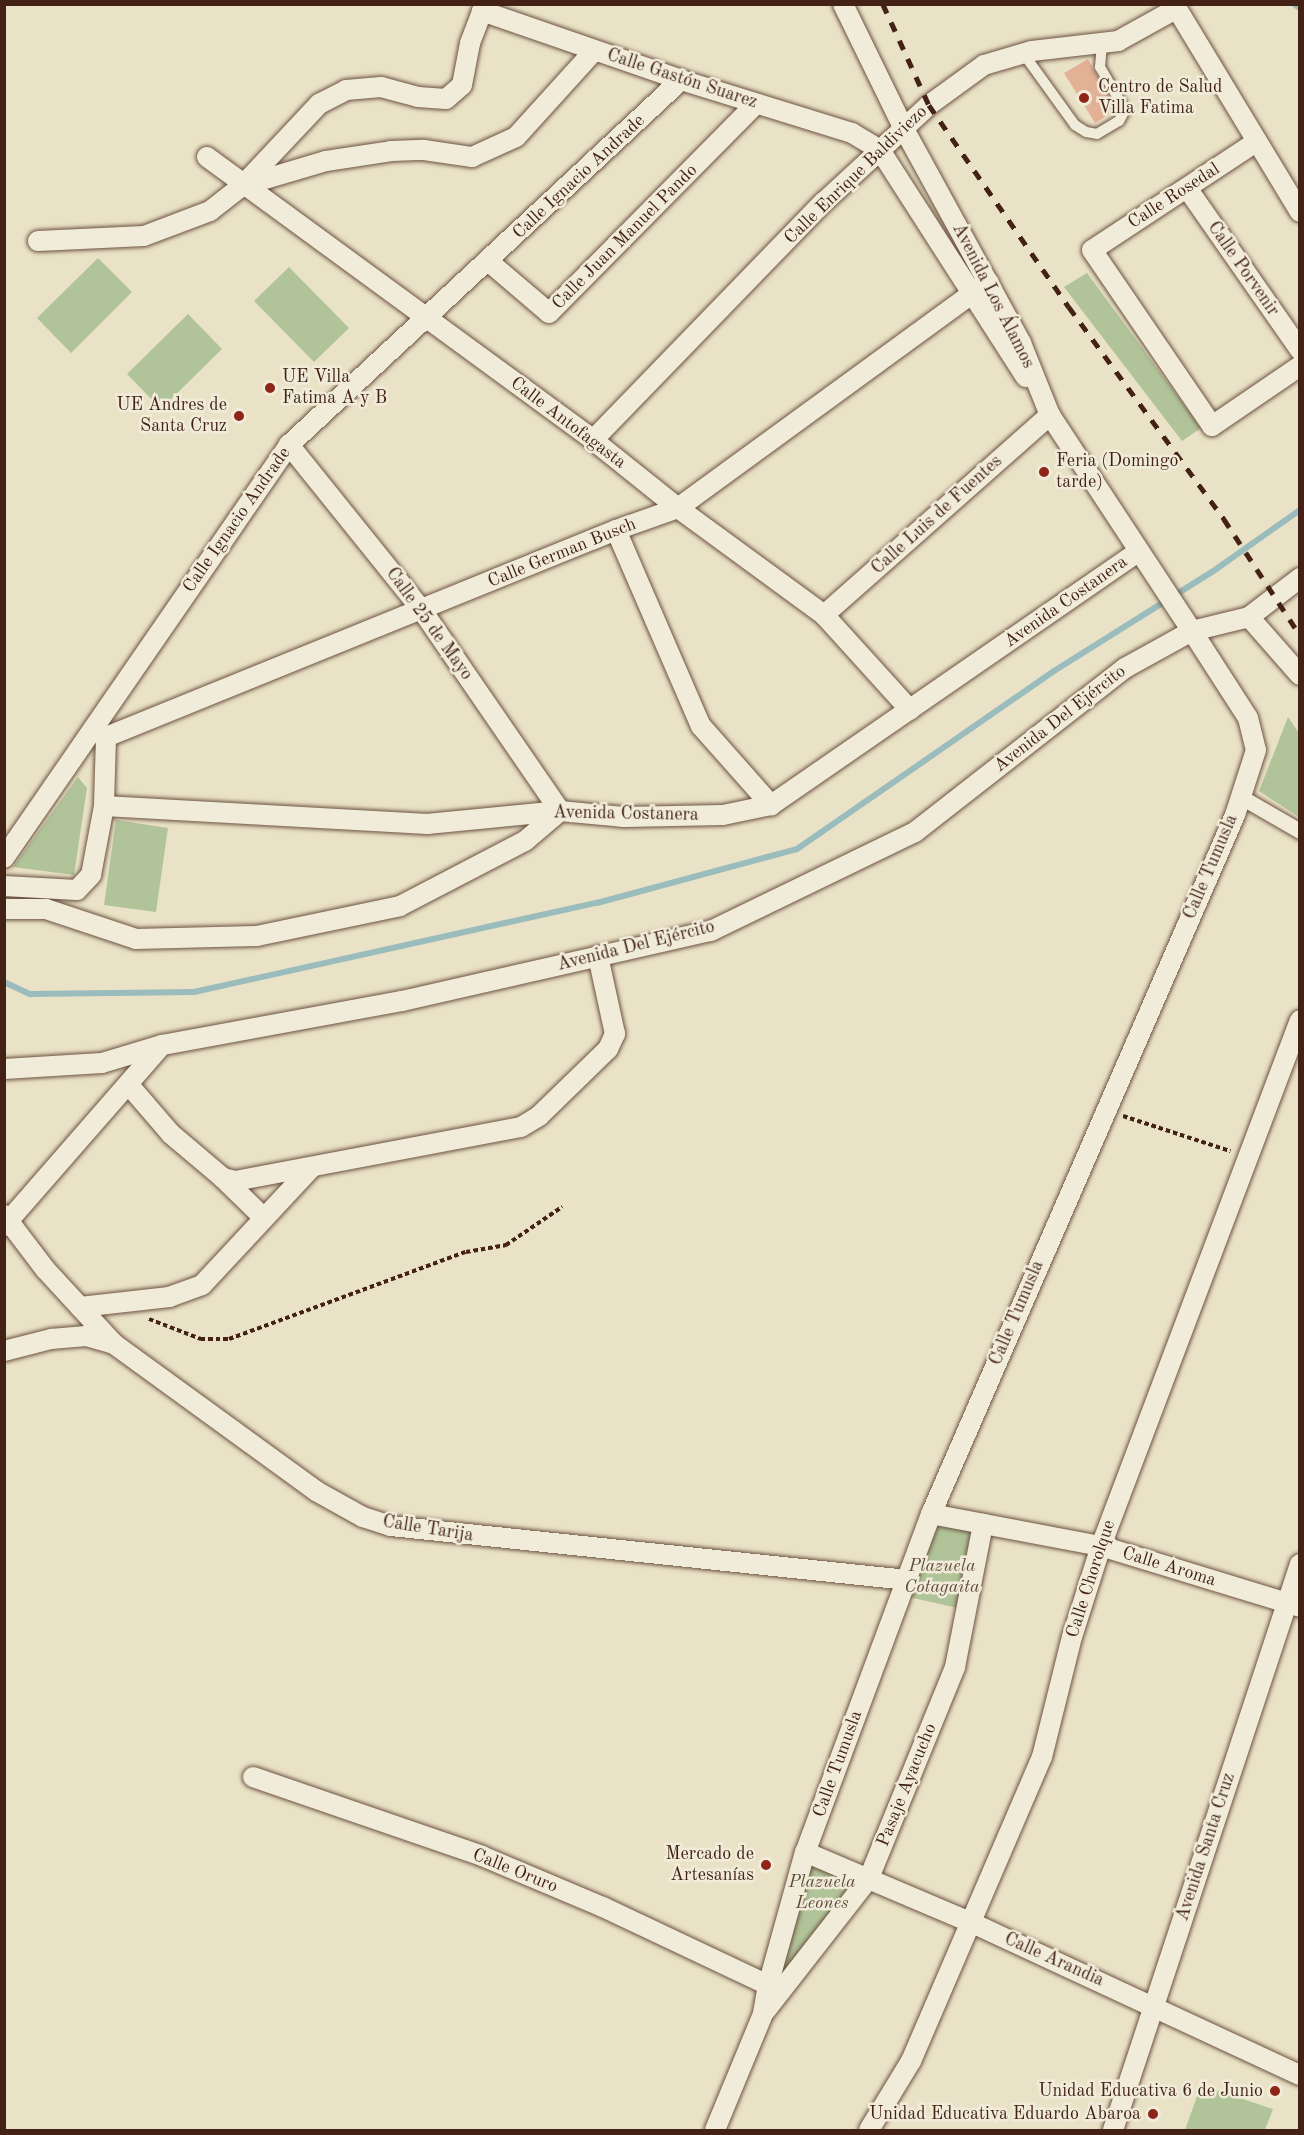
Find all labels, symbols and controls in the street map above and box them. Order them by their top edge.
street label: Calle Gastón Suarez [604,44,760,114]
place label: Centro de Salud Villa Fatima [1098,77,1222,119]
marker: Centro de Salud Villa Fatima [1075,89,1093,107]
street label: Calle Enrique Baldiviezo [780,101,932,249]
street label: Calle Ignacio Andrade [508,110,650,244]
street label: Calle Rosedal [1124,158,1224,234]
street label: Calle Juan Manuel Pando [548,160,702,314]
street label: Calle Porvenir [1202,218,1284,320]
street label: Avenida Los Álamos [947,220,1039,372]
place label: UE Villa Fatima A y B [282,367,387,410]
street label: Calle Antofagasta [506,373,630,473]
marker: UE Villa Fatima A y B [263,381,277,395]
place label: UE Andres de Santa Cruz [116,395,227,438]
marker: UE Andres de Santa Cruz [232,409,246,423]
street label: Calle Ignacio Andrade [179,443,295,597]
street label: Calle Luis de Fuentes [867,451,1007,579]
place label: Feria (Domingo tarde) [1056,451,1178,494]
marker: Feria (Domingo tarde) [1037,465,1051,479]
street label: Calle German Busch [485,513,639,593]
street label: Avenida Costanera [1000,551,1132,653]
street label: Calle 25 de Mayo [381,563,477,685]
street label: Avenida Del Ejército [990,661,1130,777]
street label: Avenida Costanera [553,802,699,826]
street label: Calle Tumusla [1179,811,1243,923]
street label: Avenida Del Ejército [555,916,717,976]
street label: Calle Tumusla [985,1257,1049,1369]
street label: Calle Tarija [381,1511,475,1547]
street label: Calle Chorolque [1062,1517,1120,1641]
street label: Calle Aroma [1119,1542,1219,1592]
park label: Plazuela Cotagaita [904,1556,980,1598]
street label: Calle Tumusla [809,1708,867,1820]
street label: Pasaje Ayacucho [872,1720,942,1850]
street label: Avenida Santa Cruz [1172,1770,1240,1924]
street label: Calle Oruro [469,1844,561,1898]
place label: Mercado de Artesanías [665,1844,754,1886]
marker: Mercado de Artesanías [759,1858,773,1872]
park label: Plazuela Leones [788,1872,856,1914]
street label: Calle Arandia [1001,1928,1107,1992]
place label: Unidad Educativa 6 de Junio [1038,2080,1263,2102]
marker: Unidad Educativa 6 de Junio [1268,2084,1282,2098]
place label: Unidad Educativa Eduardo Abaroa [869,2103,1141,2125]
marker: Unidad Educativa Eduardo Abaroa [1146,2107,1160,2121]

